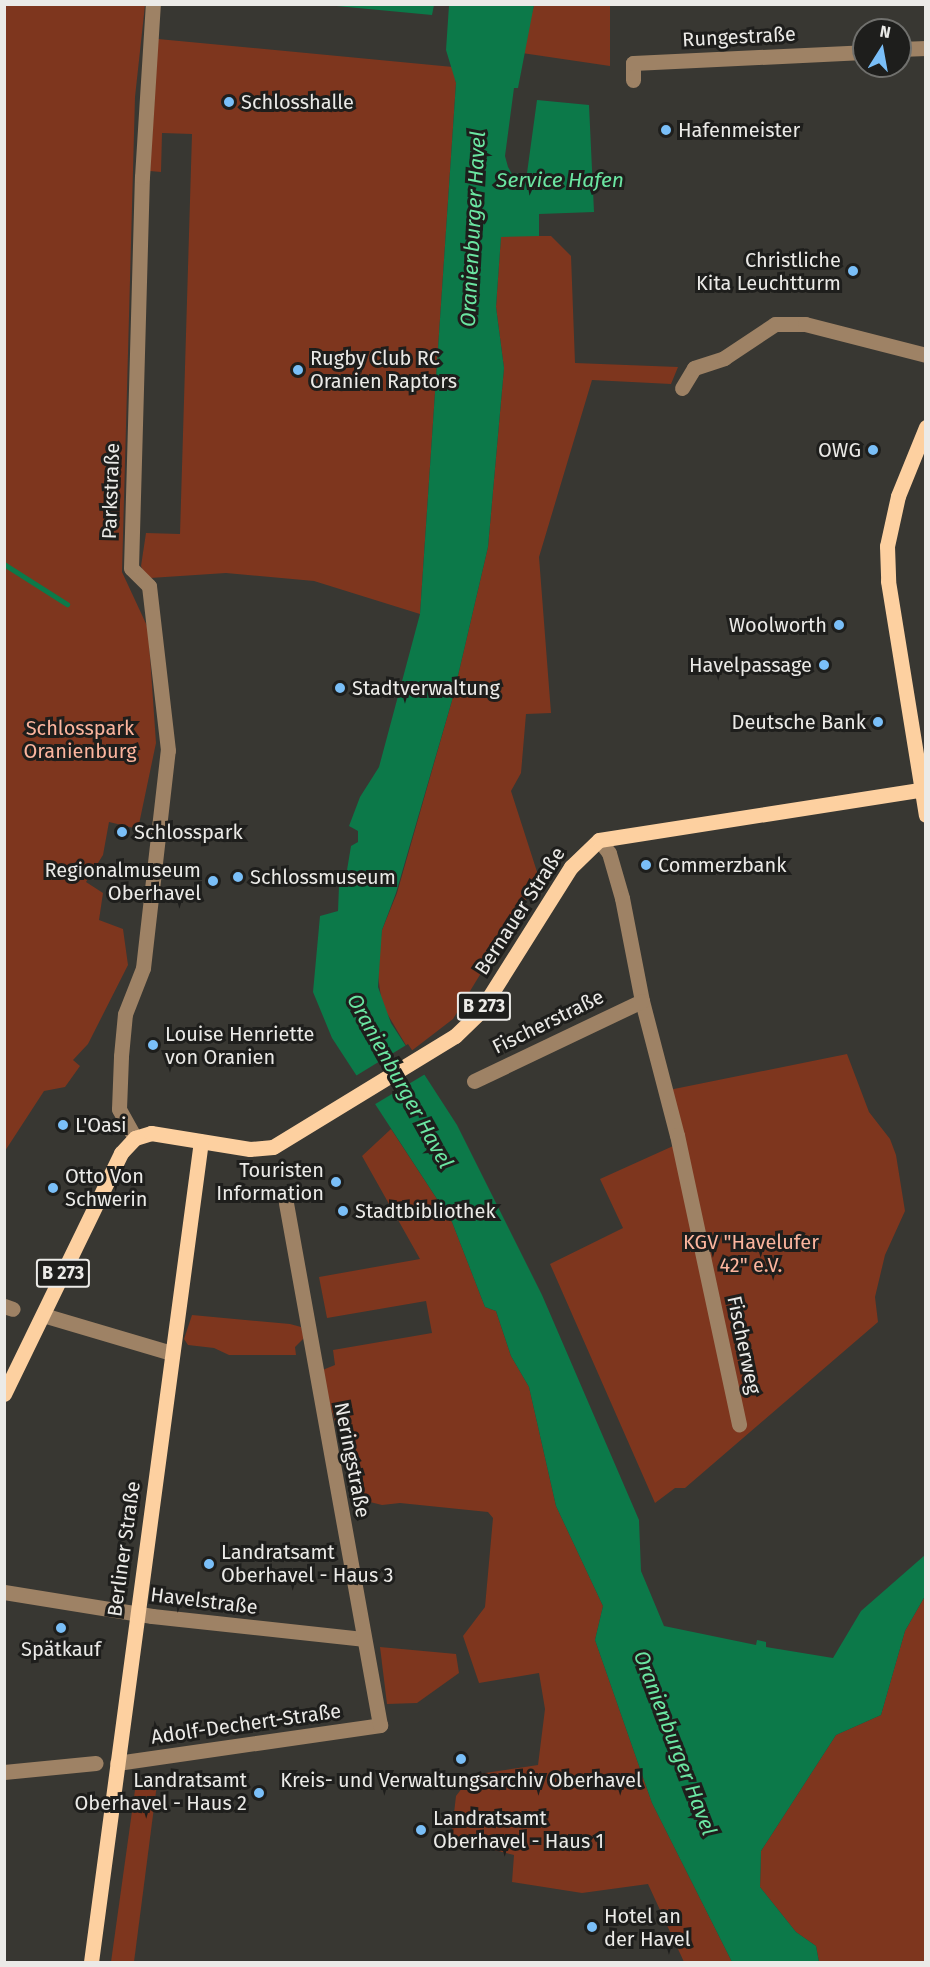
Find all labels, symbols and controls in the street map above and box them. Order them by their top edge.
north arrow [852,18,912,78]
text: N [878,21,892,42]
street label: Rungestraße [682,22,796,52]
place label: Schlosshalle [241,90,354,114]
marker: Schlosshalle [222,95,236,109]
place label: Hafenmeister [678,118,800,142]
marker: Hafenmeister [659,123,673,137]
water label: Oranienburger Havel [455,131,491,327]
water label: Service Hafen [496,167,624,193]
place label: Christliche Kita Leuchtturm [696,248,841,295]
marker: Christliche Kita Leuchtturm [846,264,860,278]
place label: Rugby Club RC Oranien Raptors [310,346,457,393]
marker: Rugby Club RC Oranien Raptors [291,363,305,377]
place label: OWG [818,438,861,462]
street label: Parkstraße [97,442,125,540]
marker: OWG [866,443,880,457]
place label: Woolworth [729,613,827,637]
marker: Woolworth [832,618,846,632]
place label: Havelpassage [689,653,812,677]
marker: Havelpassage [817,658,831,672]
place label: Stadtverwaltung [352,676,500,700]
marker: Stadtverwaltung [333,681,347,695]
place label: Deutsche Bank [732,710,866,734]
marker: Deutsche Bank [871,715,885,729]
park label: Schlosspark Oranienburg [23,716,137,763]
place label: Schlosspark [134,820,243,844]
marker: Schlosspark [115,825,129,839]
street label: Bernauer Straße [470,843,570,979]
place label: Commerzbank [658,853,786,877]
place label: Regionalmuseum Oberhavel [45,858,201,905]
marker: Commerzbank [639,858,653,872]
place label: Schlossmuseum [250,865,396,889]
marker: Schlossmuseum [231,870,245,884]
marker: Regionalmuseum Oberhavel [206,874,220,888]
street label: Fischerstraße [488,985,608,1059]
water label: Oranienburger Havel [341,989,459,1173]
road number: B 273 [456,991,512,1021]
place label: Louise Henriette von Oranien [165,1022,314,1069]
marker: Louise Henriette von Oranien [146,1038,160,1052]
place label: L'Oasi [75,1113,127,1137]
marker: L'Oasi [56,1118,70,1132]
place label: Touristen Information [216,1158,324,1205]
place label: Otto Von Schwerin [65,1164,147,1211]
marker: Touristen Information [329,1175,343,1189]
marker: Otto Von Schwerin [46,1181,60,1195]
place label: Stadtbibliothek [355,1199,496,1223]
marker: Stadtbibliothek [336,1204,350,1218]
park label: KGV "Havelufer 42" e.V. [683,1230,819,1277]
road number: B 273 [34,1258,92,1288]
street label: Fischerweg [722,1294,766,1396]
street label: Neringstraße [329,1400,375,1520]
street label: Berliner Straße [103,1480,145,1618]
place label: Landratsamt Oberhavel - Haus 3 [221,1540,394,1587]
marker: Landratsamt Oberhavel - Haus 3 [202,1557,216,1571]
street label: Havelstraße [149,1583,259,1619]
marker: Spätkauf [54,1621,68,1635]
place label: Spätkauf [21,1637,101,1661]
water label: Oranienburger Havel [628,1647,722,1839]
street label: Adolf-Dechert-Straße [150,1699,342,1749]
marker: Kreis- und Verwaltungsarchiv Oberhavel [454,1752,468,1766]
place label: Kreis- und Verwaltungsarchiv Oberhavel [280,1768,642,1792]
place label: Landratsamt Oberhavel - Haus 2 [75,1769,247,1816]
marker: Landratsamt Oberhavel - Haus 2 [252,1786,266,1800]
place label: Landratsamt Oberhavel - Haus 1 [433,1806,604,1853]
marker: Landratsamt Oberhavel - Haus 1 [414,1823,428,1837]
place label: Hotel an der Havel [604,1904,691,1951]
marker: Hotel an der Havel [585,1920,599,1934]

